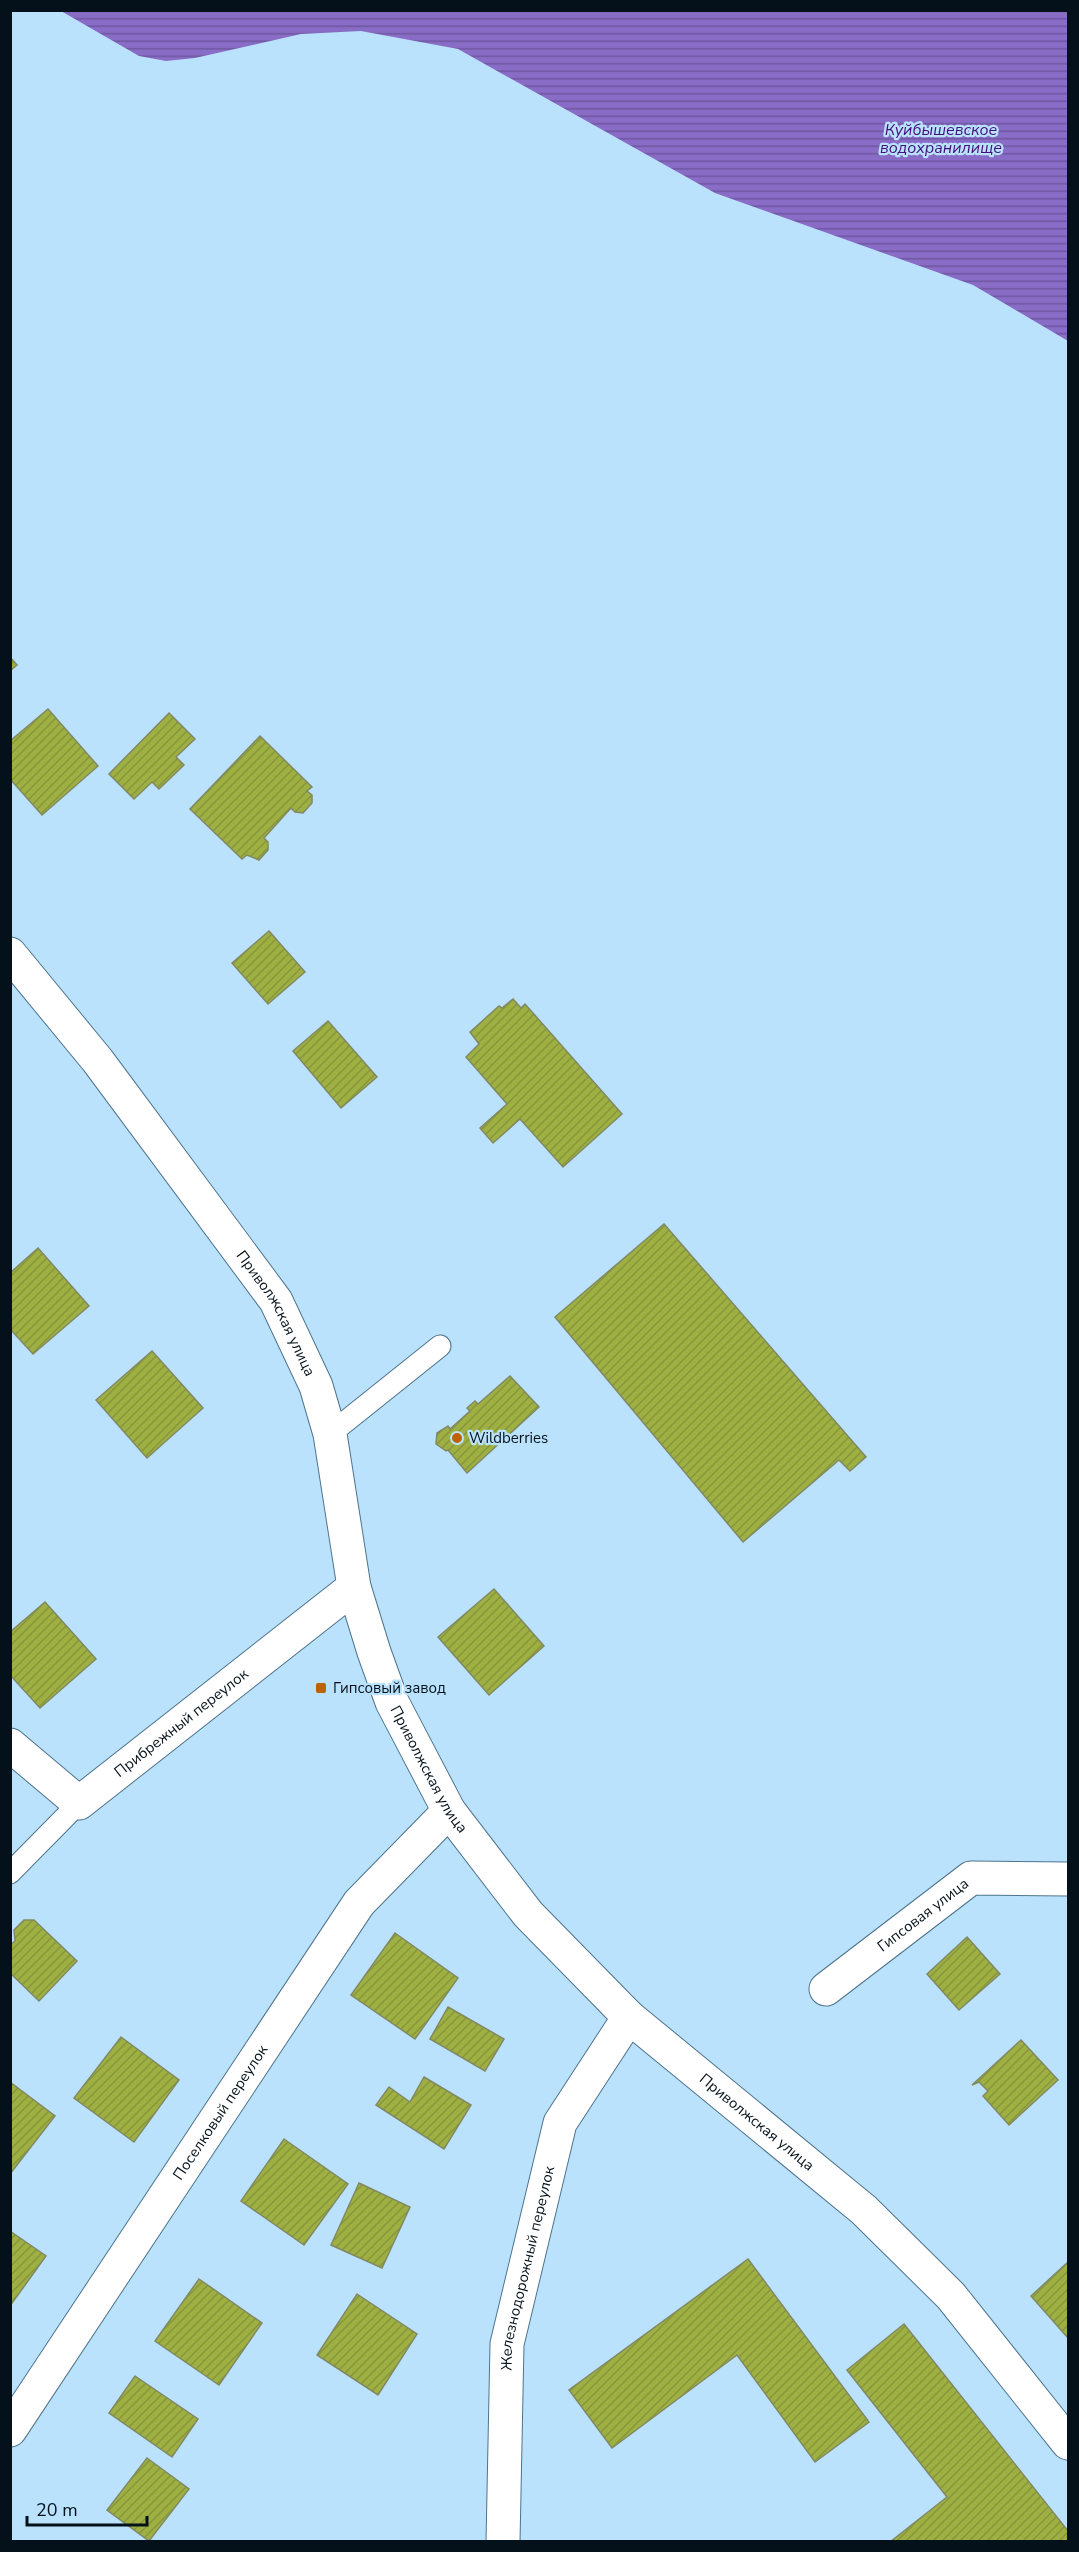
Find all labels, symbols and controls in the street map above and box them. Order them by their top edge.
water label: Куйбышевское водохранилище [880,119,1002,159]
street label: Приволжская улица [232,1246,320,1380]
place label: Wildberries [469,1428,548,1448]
marker: Wildberries [450,1431,464,1445]
street label: Прибрежный переулок [110,1664,252,1782]
place label: Гипсовый завод [333,1678,446,1698]
marker: Гипсовый завод [314,1681,328,1695]
street label: Приволжская улица [386,1702,472,1837]
street label: Гипсовая улица [873,1873,973,1956]
street label: Поселковый переулок [168,2041,272,2184]
street label: Приволжская улица [695,2069,819,2175]
street label: Железнодорожный переулок [496,2164,559,2371]
scale bar [27,2489,147,2527]
text: 20 m [36,2498,78,2522]

